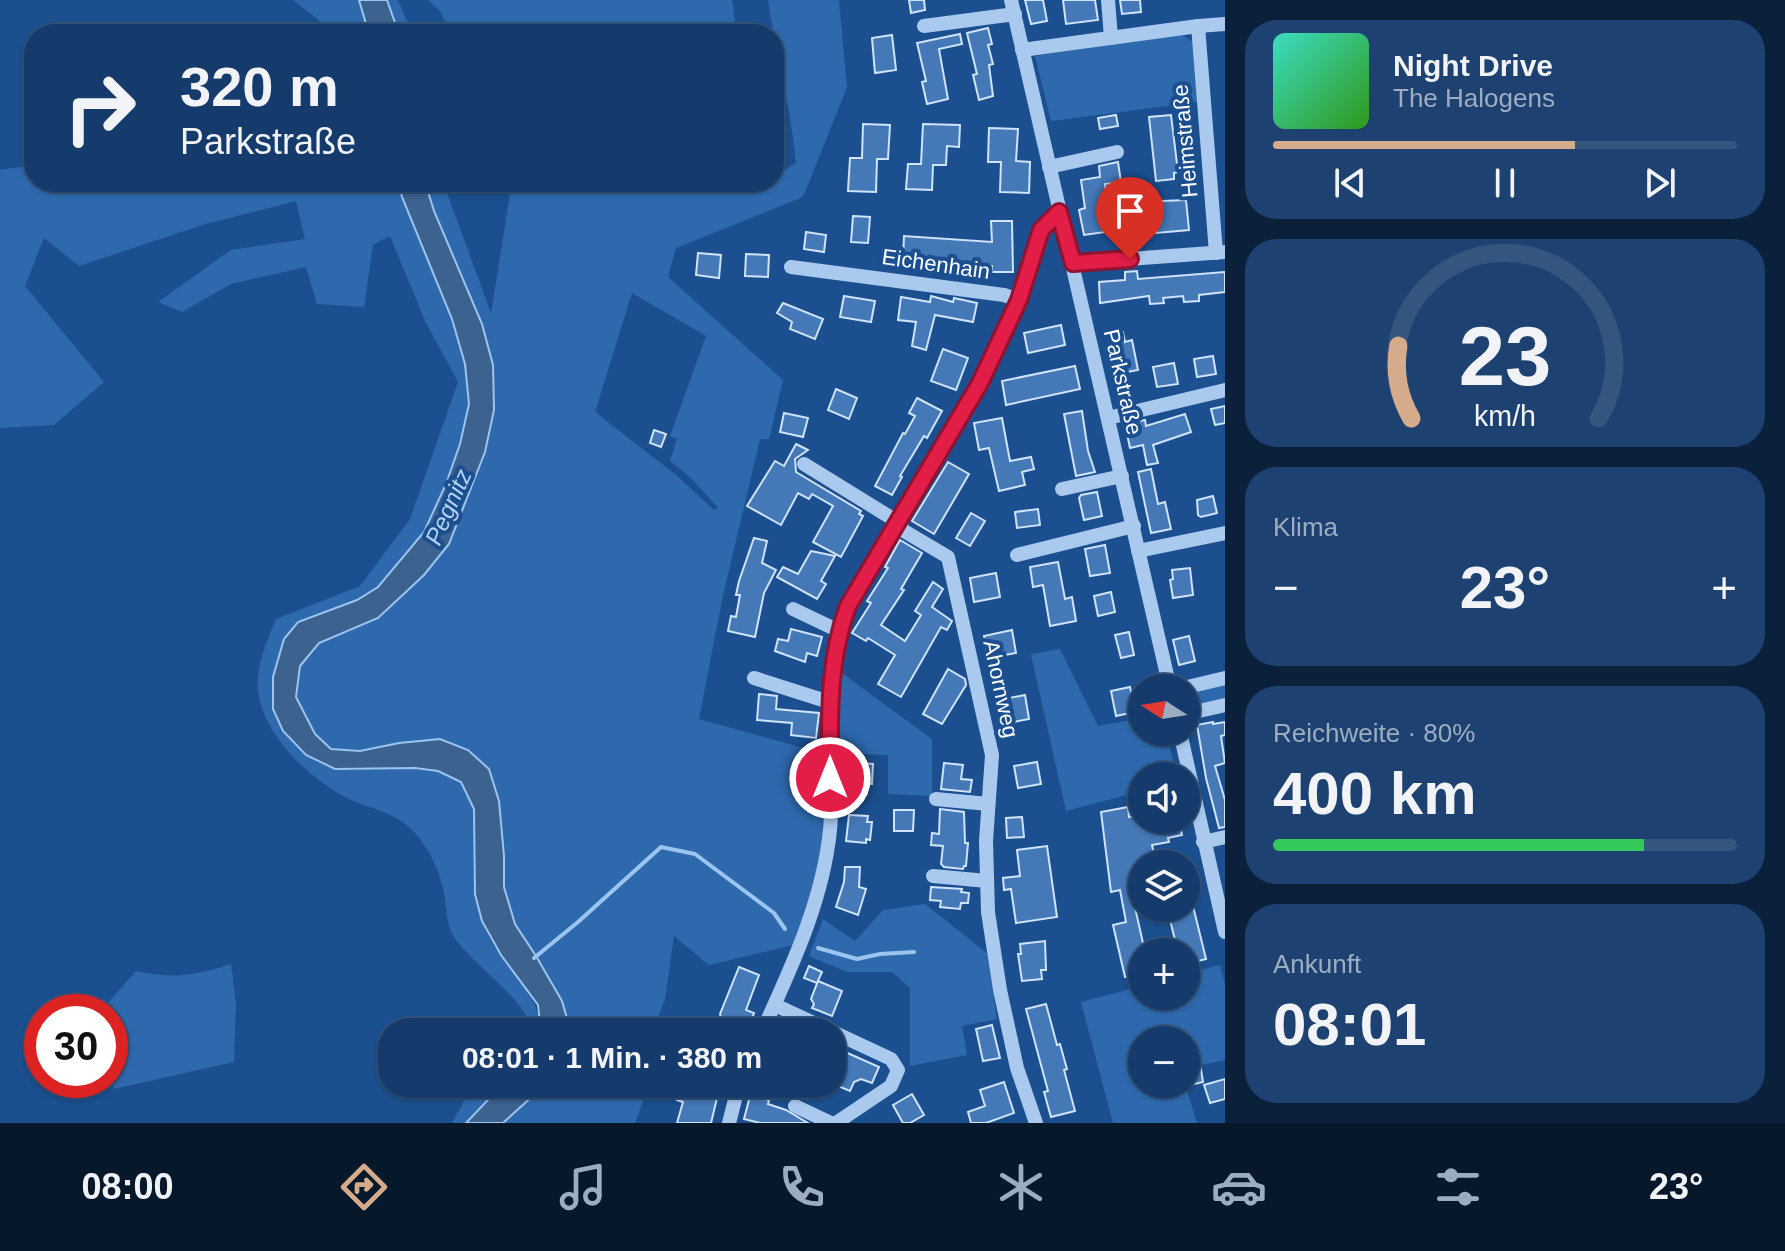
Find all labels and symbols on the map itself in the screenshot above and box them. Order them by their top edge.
street label: Heimstraße [1168,83,1202,199]
pin [1096,177,1164,259]
street label: Eichenhain [880,244,992,284]
street label: Parkstraße [1099,327,1147,437]
water label: Pegnitz [419,465,477,549]
street label: Ahornweg [978,638,1024,740]
north arrow [1128,674,1200,746]
position arrow [788,736,872,820]
speed limit sign: 30 [24,994,128,1098]

